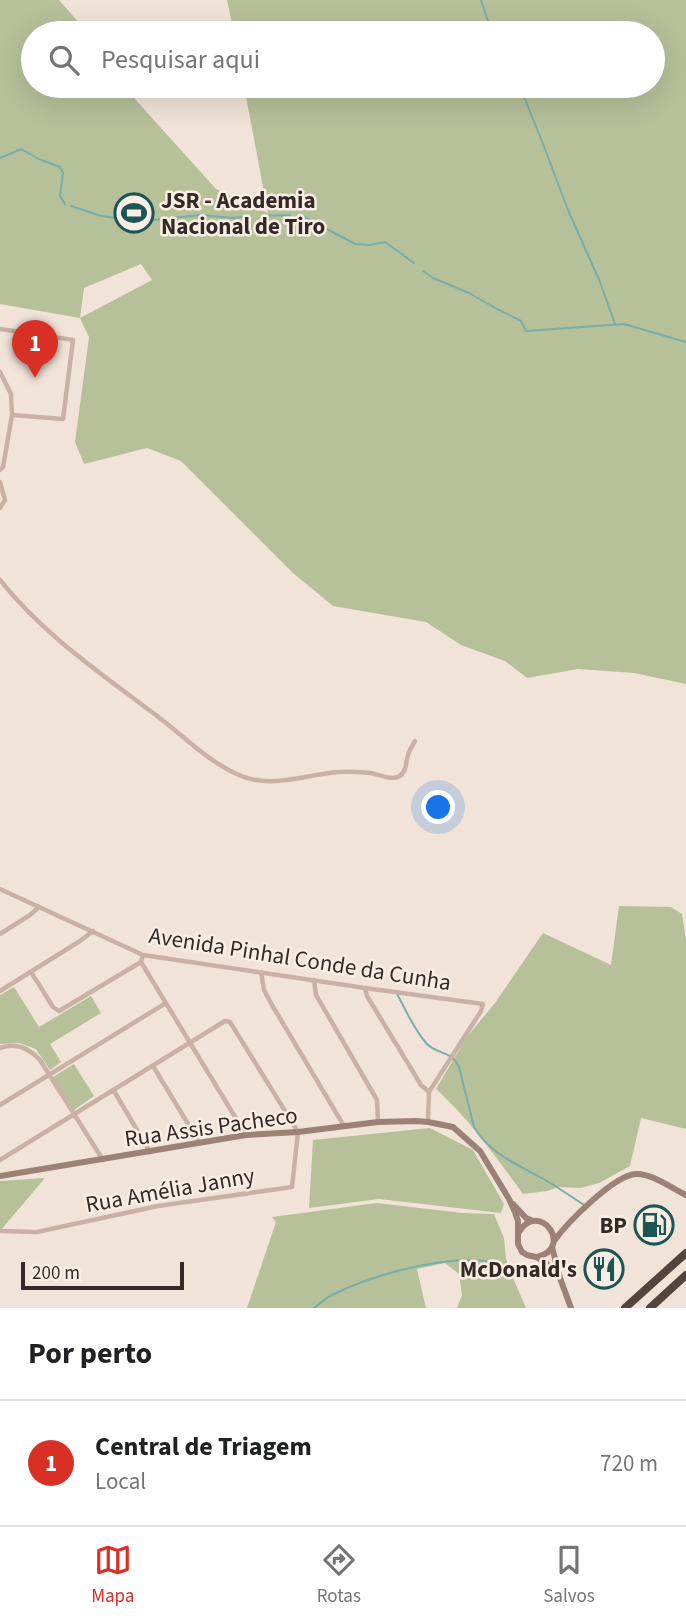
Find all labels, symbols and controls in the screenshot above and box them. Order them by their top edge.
search box [21,21,665,98]
icon: search [45,41,83,79]
text: Pesquisar aqui [101,41,260,78]
place label: JSR - Academia Nacional de Tiro [161,184,325,243]
sports icon: JSR - Academia Nacional de Tiro [113,192,155,234]
pin: 1 [12,320,58,378]
your location [421,790,455,824]
street label: Avenida Pinhal Conde da Cunha [147,919,453,999]
street label: Rua Assis Pacheco [122,1099,300,1155]
street label: Rua Amélia Janny [83,1159,257,1221]
fuel station icon: BP [633,1204,675,1246]
place label: BP [599,1209,627,1242]
restaurant icon: McDonald's [583,1248,625,1290]
place label: McDonald's [460,1253,577,1286]
scale bar [21,1259,184,1291]
text: 200 m [32,1260,80,1287]
text: Por perto [28,1332,152,1375]
text: Central de Triagem [95,1428,312,1465]
text: 1 [45,1447,57,1480]
text: 720 m [600,1447,658,1480]
text: Local [95,1465,146,1498]
tab: Mapa [91,1541,134,1610]
tab: Rotas [317,1541,361,1610]
tab: Salvos [543,1541,595,1610]

